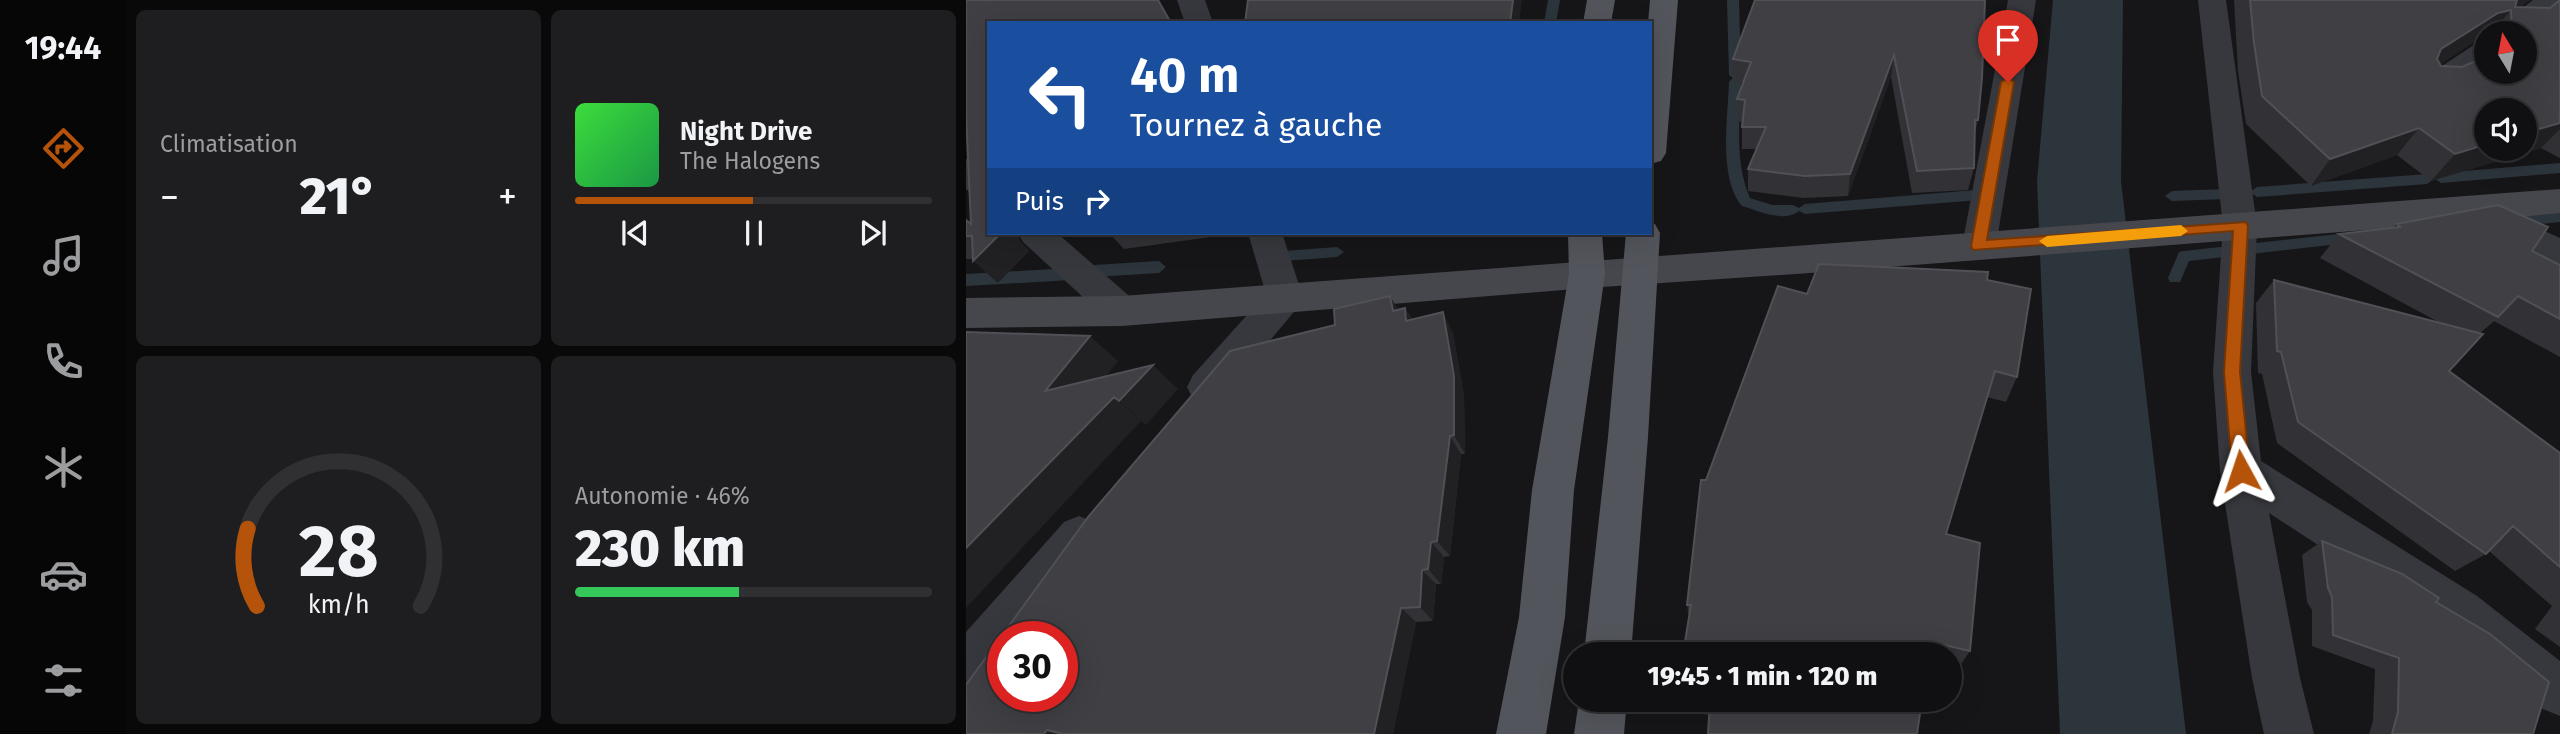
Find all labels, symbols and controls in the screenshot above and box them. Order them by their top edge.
pin [1978,10,2038,82]
icon: arrive [1989,21,2027,59]
north arrow [2474,21,2538,84]
map controls [2474,21,2537,161]
text: 19:44 [25,29,101,67]
text: 40 m [1130,46,1239,105]
icon: left [1015,49,1106,140]
button: sound [2474,98,2537,161]
text: Tournez à gauche [1130,106,1382,144]
text: Night Drive [680,116,812,147]
icon: directions [39,124,88,173]
text: Climatisation [160,130,298,158]
text: The Halogens [680,147,820,175]
text: 21° [300,165,377,228]
text: − [160,174,179,220]
text: + [498,174,517,220]
icon: right [1078,182,1116,220]
text: Puis [1015,186,1064,217]
icon: previous [616,214,654,252]
icon: pause [735,214,773,252]
icon: next [854,214,892,252]
icon: music [39,231,88,280]
icon: phone [39,337,88,386]
position arrow [2204,434,2278,508]
icon: climate [39,443,88,492]
text: Autonomie · 46% [575,482,750,510]
text: 28 [299,508,378,595]
text: 230 km [575,517,745,580]
icon: car [39,550,88,599]
text: km/h [308,590,369,620]
speed limit sign: 30 [987,621,1078,712]
icon: filters [39,656,88,705]
text: 19:45 · 1 min · 120 m [1648,661,1877,692]

